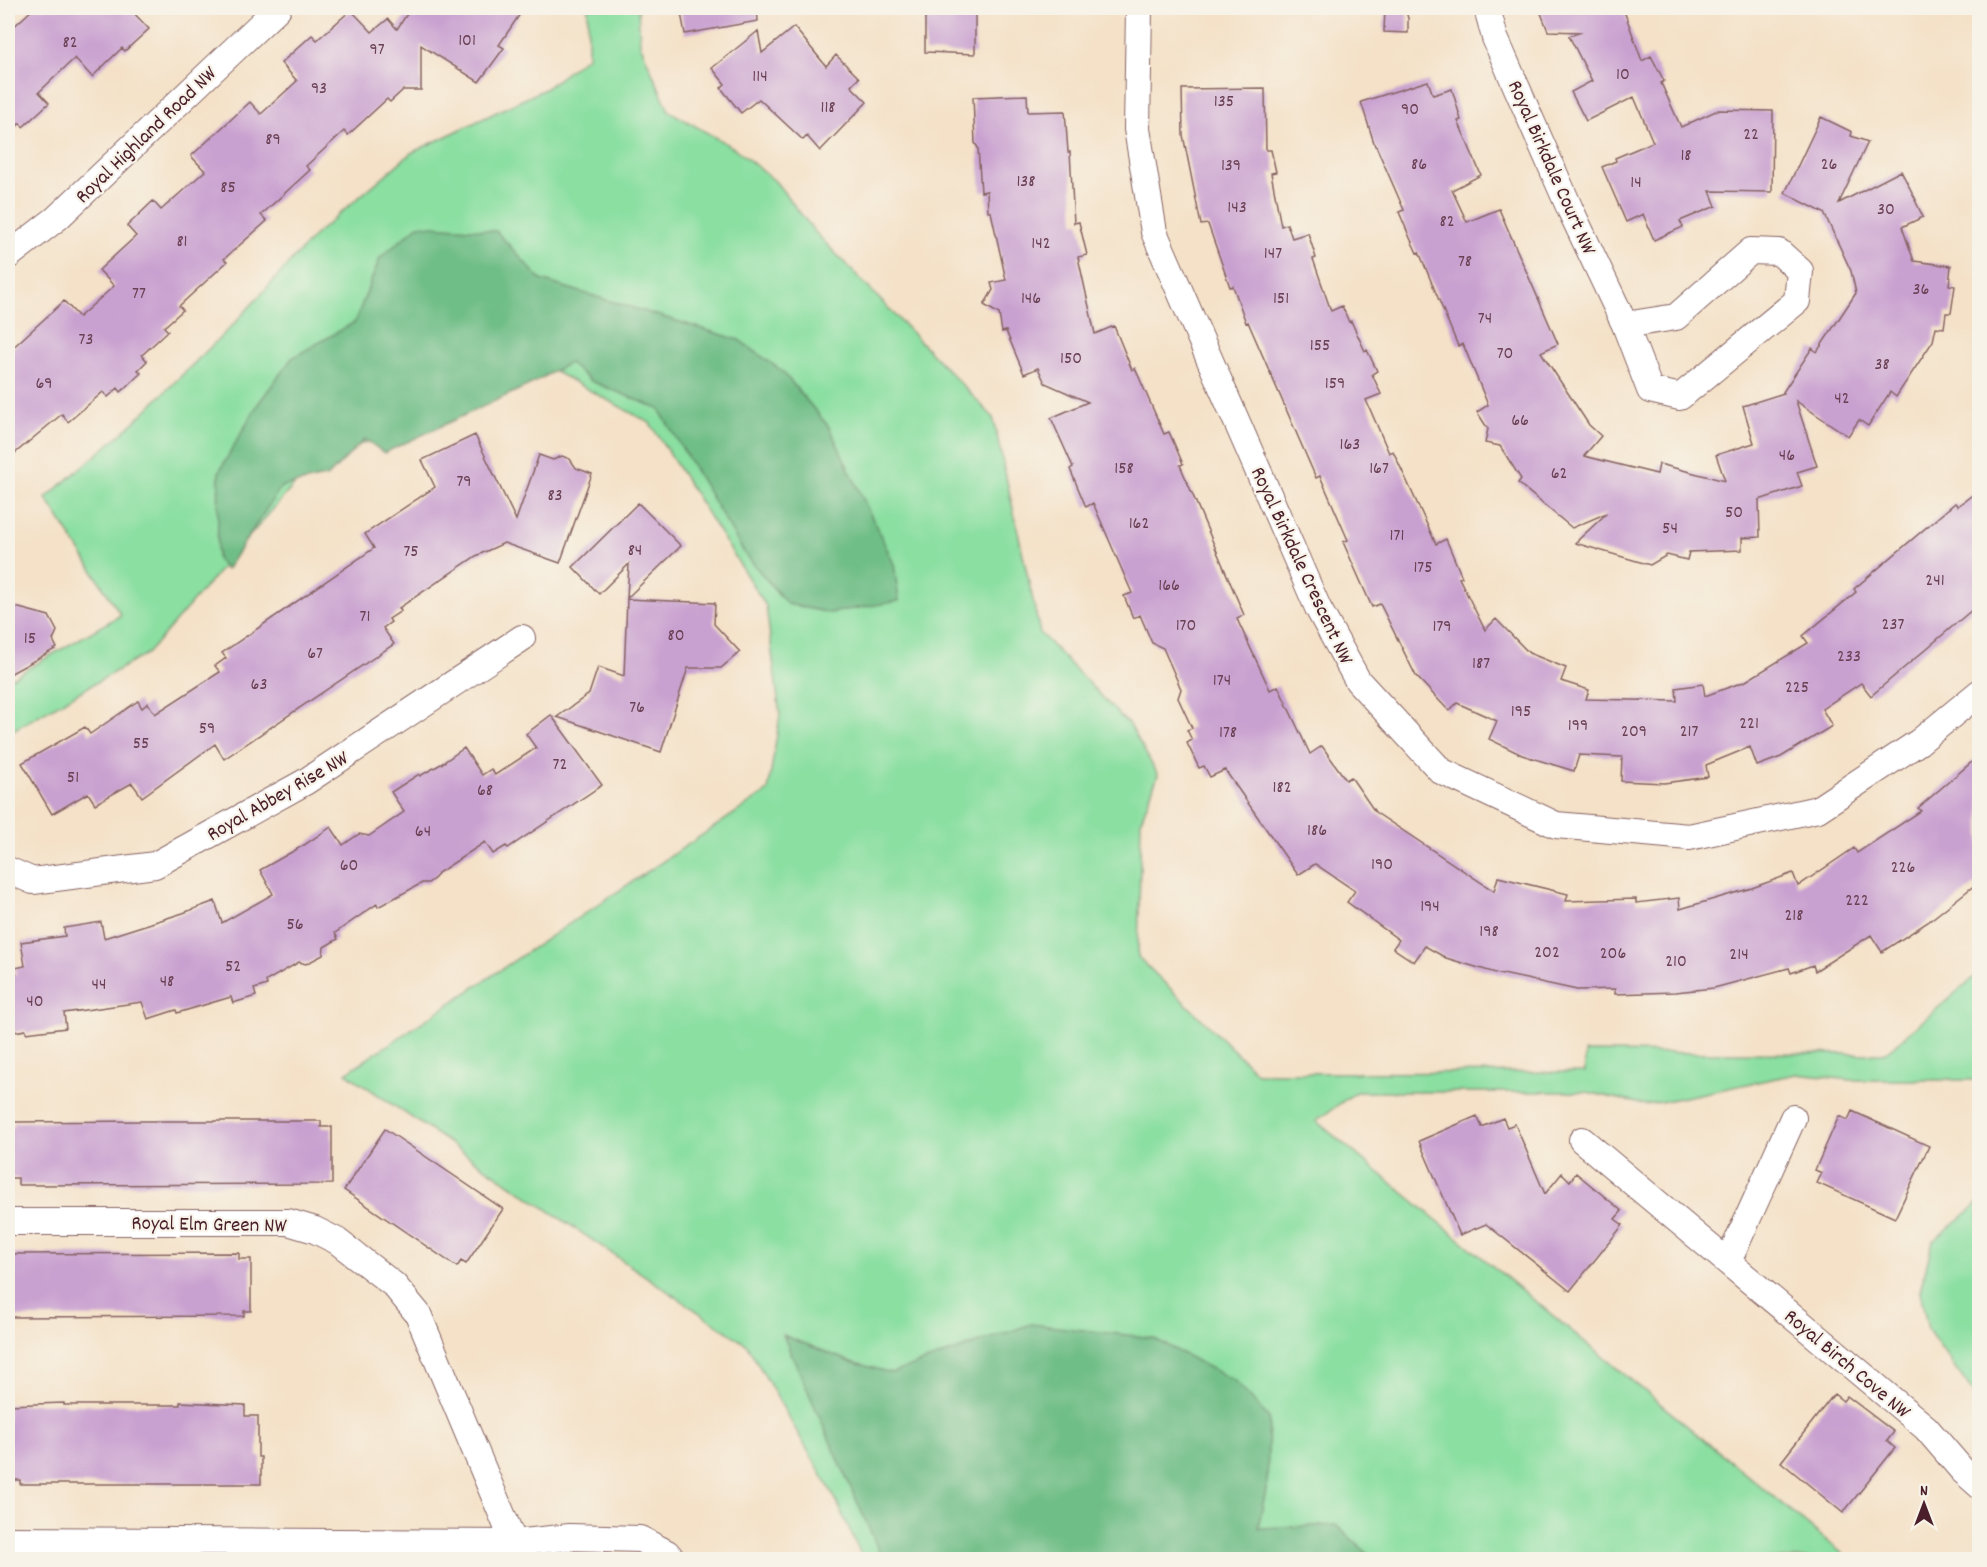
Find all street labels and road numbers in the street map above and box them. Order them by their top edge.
street label: Royal Highland Road NW [69,60,225,212]
street label: Royal Birkdale Court NW [1498,76,1603,261]
street label: Royal Birkdale Crescent NW [1241,462,1360,671]
street label: Royal Abbey Rise NW [202,744,356,850]
street label: Royal Elm Green NW [131,1210,288,1242]
street label: Royal Birch Cove NW [1776,1303,1917,1428]

